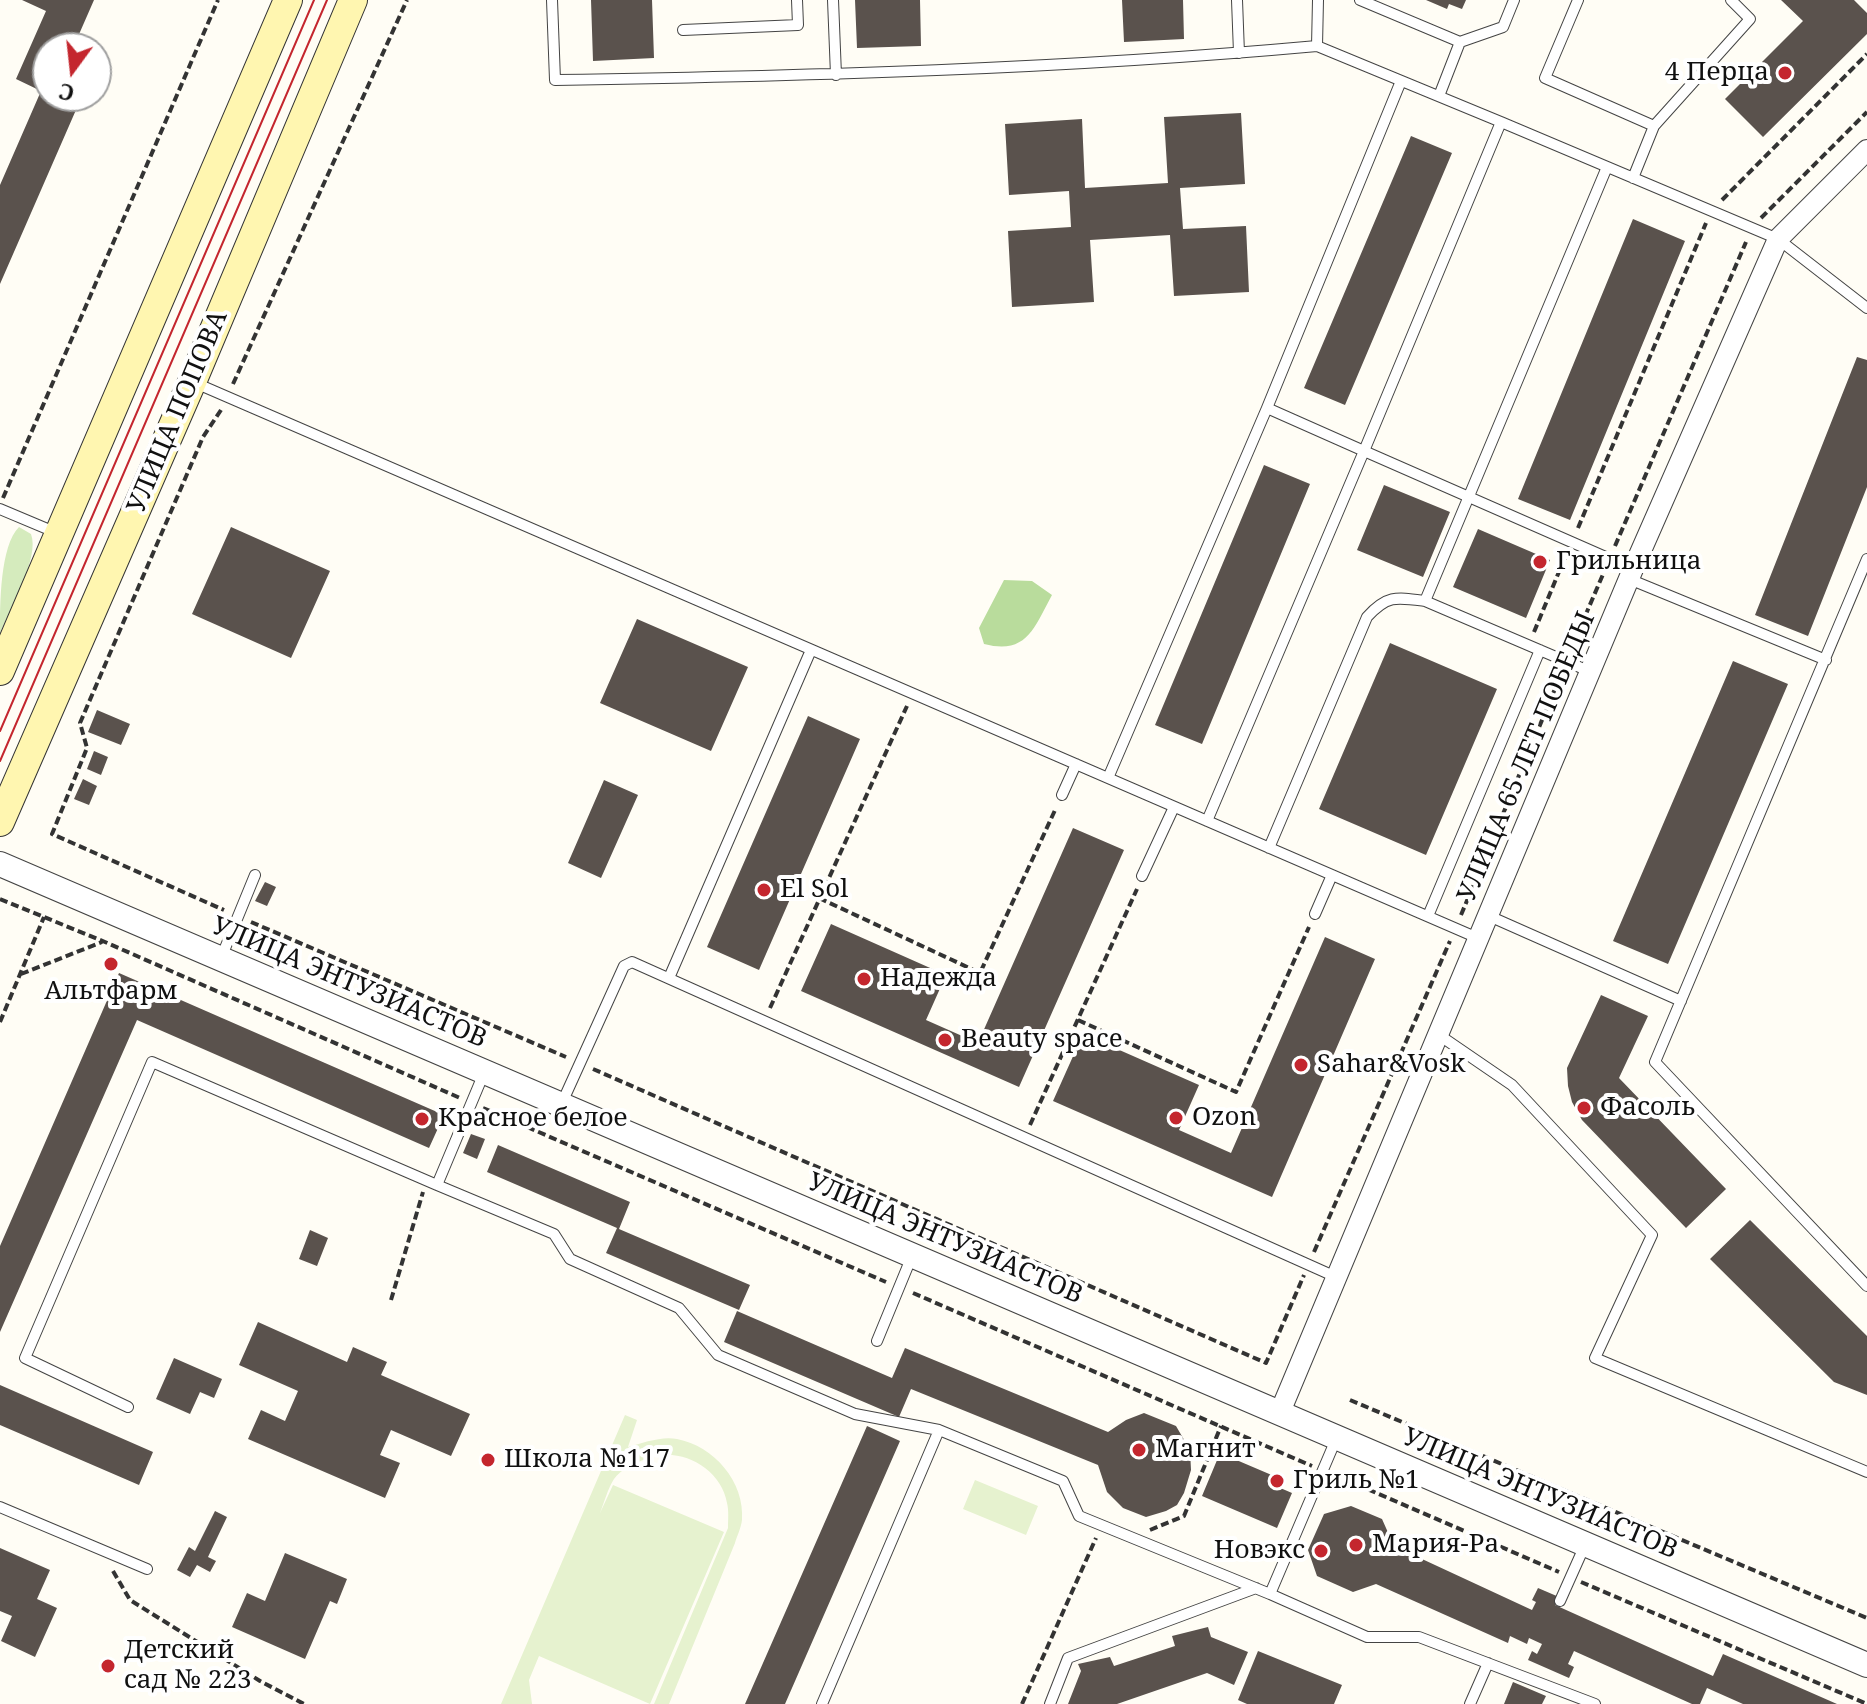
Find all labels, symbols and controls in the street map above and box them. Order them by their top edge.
north arrow [32,32,112,112]
place label: 4 Перца [1665,57,1769,89]
marker: 4 Перца [1776,64,1794,82]
text: С [55,77,77,110]
street label: УЛИЦА ПОПОВА [121,306,235,518]
place label: Грильница [1556,546,1702,578]
marker: Грильница [1531,553,1549,571]
street label: УЛИЦА 65 ЛЕТ ПОБЕДЫ [1452,607,1602,907]
place label: El Sol [780,874,848,906]
marker: El Sol [755,881,773,899]
street label: УЛИЦА ЭНТУЗИАСТОВ [207,911,491,1055]
marker: Альтфарм [102,955,120,973]
place label: Надежда [880,963,997,995]
marker: Надежда [855,970,873,988]
place label: Альтфарм [44,976,178,1008]
place label: Beauty space [961,1024,1123,1056]
marker: Beauty space [936,1031,954,1049]
place label: Sahar&Vosk [1317,1049,1465,1081]
marker: Sahar&Vosk [1292,1056,1310,1074]
place label: Фасоль [1600,1092,1695,1124]
marker: Фасоль [1575,1099,1593,1117]
place label: Ozon [1192,1102,1256,1134]
place label: Красное белое [438,1103,628,1135]
marker: Ozon [1167,1109,1185,1127]
marker: Красное белое [413,1110,431,1128]
street label: УЛИЦА ЭНТУЗИАСТОВ [803,1167,1087,1311]
street label: УЛИЦА ЭНТУЗИАСТОВ [1398,1422,1682,1566]
place label: Магнит [1155,1434,1256,1466]
marker: Магнит [1130,1441,1148,1459]
place label: Школа №117 [504,1444,670,1476]
marker: Школа №117 [479,1451,497,1469]
place label: Гриль №1 [1293,1465,1420,1497]
marker: Гриль №1 [1268,1472,1286,1490]
place label: Мария-Ра [1372,1529,1499,1561]
place label: Новэкс [1214,1535,1305,1567]
marker: Мария-Ра [1347,1536,1365,1554]
marker: Новэкс [1312,1542,1330,1560]
place label: Детский сад № 223 [124,1635,251,1696]
marker: Детский сад № 223 [99,1657,117,1675]

